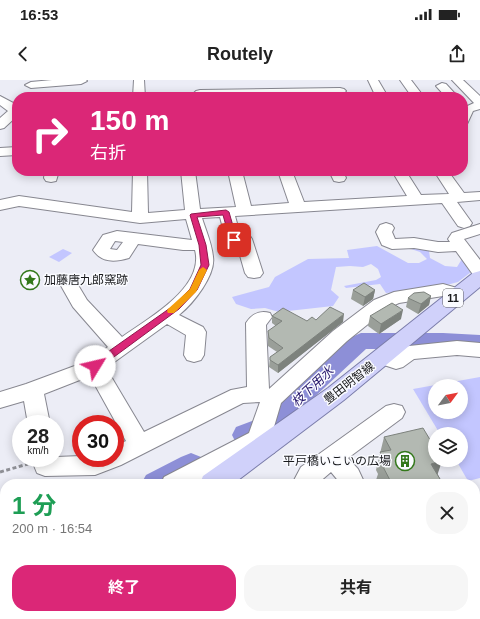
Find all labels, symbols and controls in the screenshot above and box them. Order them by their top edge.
text: 16:53 [20,6,58,23]
icon: back [12,43,34,65]
icon: share [446,43,468,65]
text: Routely [207,44,273,64]
text: 150 m [90,105,169,136]
icon: right [24,108,76,160]
text: 右折 [90,143,126,163]
pin [217,223,251,257]
icon: arrive [223,229,245,251]
place icon: 加藤唐九郎窯跡 [19,269,41,291]
place label: 加藤唐九郎窯跡 [44,273,128,287]
road number: 11 [443,289,463,307]
position arrow [74,345,116,387]
street label: 豊田明智線 [321,359,377,407]
water label: 枝下用水 [288,362,338,410]
north arrow [428,379,468,419]
map controls [428,379,468,467]
speed limit sign: 30 [72,415,124,467]
text: 28 [27,425,49,447]
button: layers [428,427,468,467]
text: km/h [27,445,49,456]
building icon: 平戸橋いこいの広場 [394,450,416,472]
place label: 平戸橋いこいの広場 [283,454,391,468]
text: 1 分 [12,492,56,519]
button: close [426,492,468,534]
text: 200 m · 16:54 [12,521,92,536]
button: 終了 [12,565,236,611]
button: 共有 [244,565,468,611]

